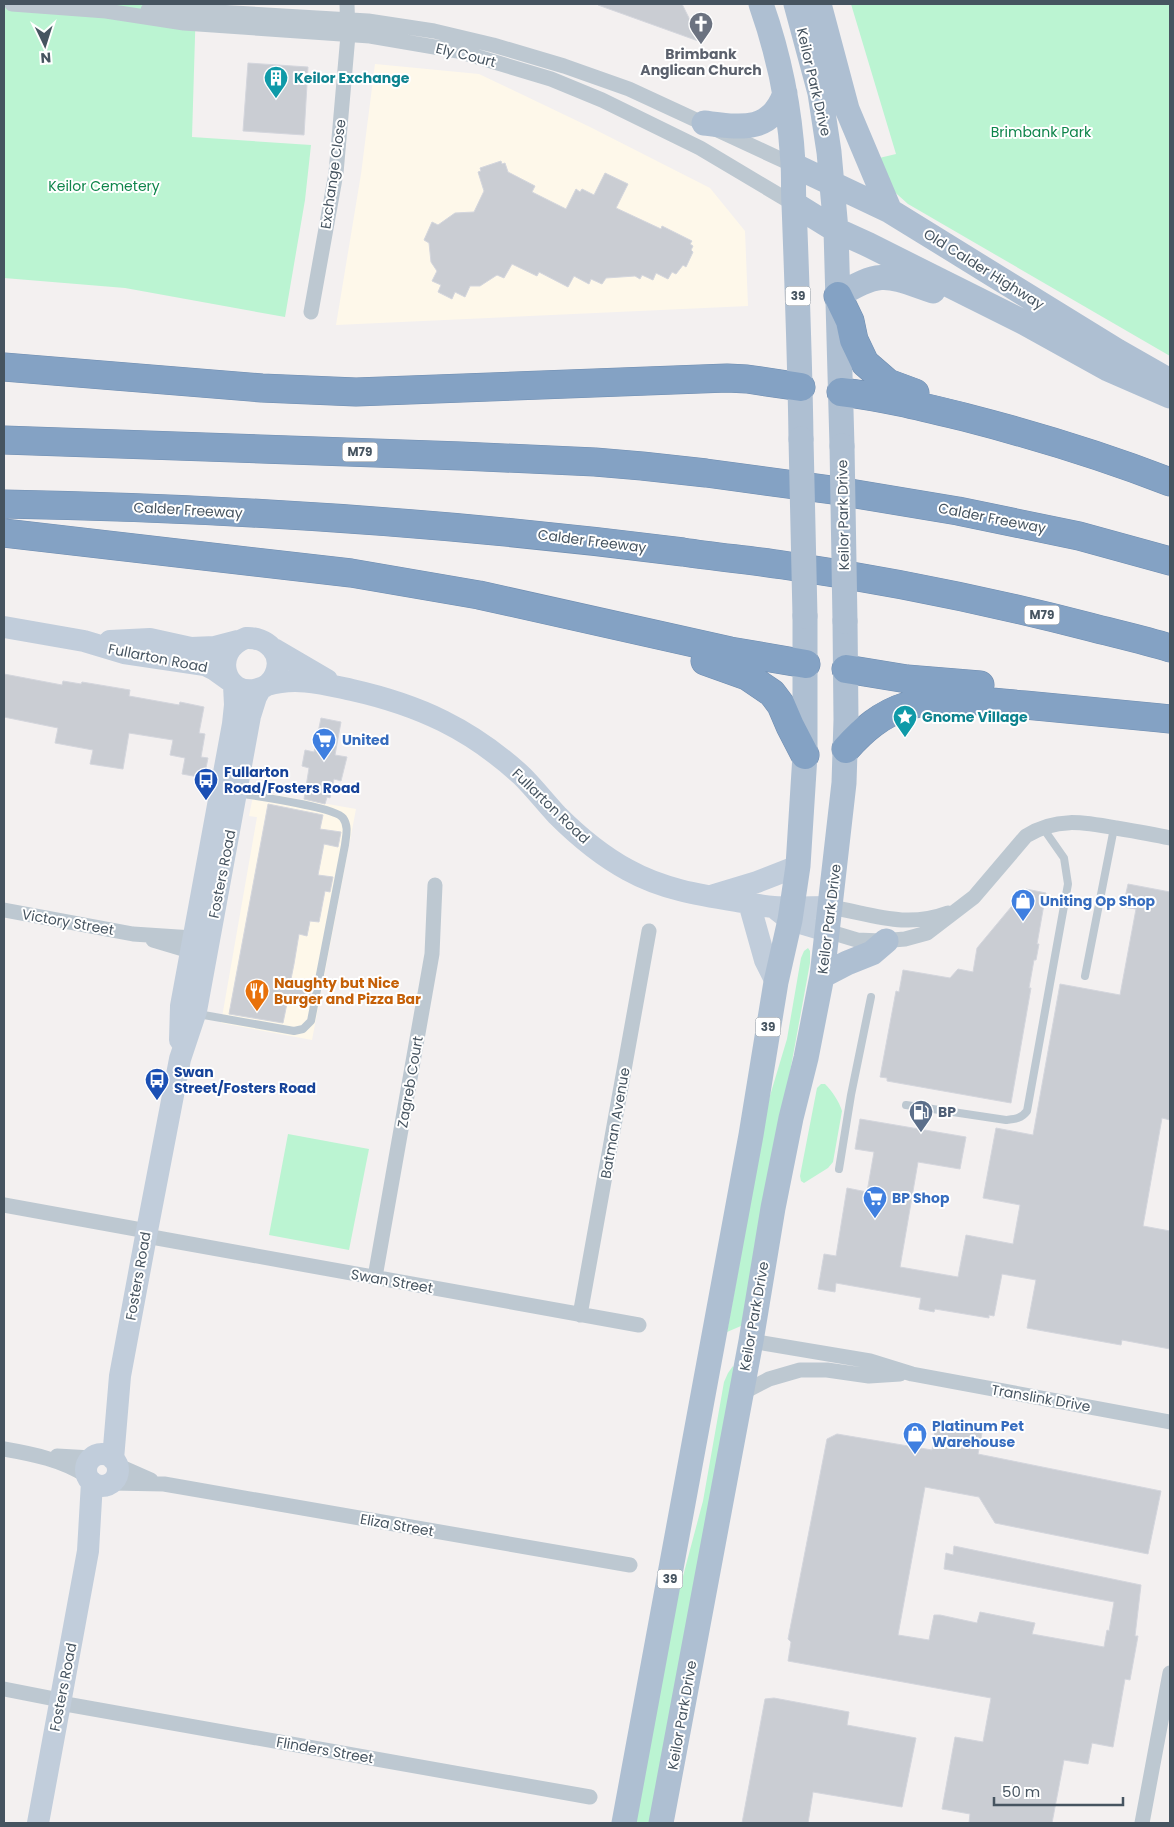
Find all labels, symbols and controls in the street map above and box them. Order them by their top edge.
church icon: Brimbank Anglican Church [688,11,714,45]
north arrow [20,20,70,70]
street label: Keilor Park Drive [792,26,836,138]
street label: Ely Court [434,38,498,72]
place label: Brimbank Anglican Church [640,44,762,80]
text: N [40,48,52,68]
building icon: Keilor Exchange [263,65,289,99]
place label: Keilor Exchange [294,68,410,88]
street label: Exchange Close [315,117,351,230]
park label: Brimbank Park [991,122,1092,142]
park label: Keilor Cemetery [48,176,160,196]
street label: Old Calder Highway [920,224,1048,314]
road number: 39 [786,286,810,306]
road number: M79 [342,442,378,462]
street label: Keilor Park Drive [832,459,854,571]
street label: Calder Freeway [133,497,243,523]
street label: Calder Freeway [936,498,1048,538]
street label: Calder Freeway [537,524,648,558]
road number: M79 [1024,606,1060,624]
street label: Fullarton Road [107,639,209,677]
place icon: Gnome Village [892,704,918,738]
place label: Gnome Village [922,707,1028,727]
supermarket icon: United [311,727,337,761]
place label: United [342,730,389,750]
place label: Fullarton Road/Fosters Road [224,762,360,798]
street label: Fullarton Road [508,764,594,848]
bus stop icon: Fullarton Road/Fosters Road [193,767,219,801]
street label: Fosters Road [204,828,240,920]
street label: Keilor Park Drive [812,863,846,975]
shop icon: Uniting Op Shop [1010,888,1036,922]
place label: Uniting Op Shop [1040,891,1156,911]
street label: Victory Street [20,904,116,940]
place label: Naughty but Nice Burger and Pizza Bar [274,973,421,1009]
restaurant icon: Naughty but Nice Burger and Pizza Bar [244,978,270,1012]
road number: 39 [756,1018,780,1036]
street label: Zagreb Court [392,1035,428,1129]
place label: Swan Street/Fosters Road [174,1062,316,1098]
street label: Batman Avenue [595,1066,635,1180]
bus stop icon: Swan Street/Fosters Road [144,1067,170,1101]
fuel station icon: BP [908,1099,934,1133]
place label: BP [938,1102,956,1122]
supermarket icon: BP Shop [862,1185,888,1219]
place label: BP Shop [892,1188,950,1208]
street label: Fosters Road [120,1230,156,1322]
street label: Keilor Park Drive [735,1259,774,1372]
street label: Swan Street [349,1264,435,1298]
street label: Translink Drive [990,1379,1092,1417]
place label: Platinum Pet Warehouse [932,1416,1024,1452]
shop icon: Platinum Pet Warehouse [902,1421,928,1455]
street label: Eliza Street [359,1509,435,1541]
road number: 39 [658,1570,682,1588]
street label: Fosters Road [45,1641,81,1733]
street label: Keilor Park Drive [663,1658,702,1771]
street label: Flinders Street [275,1732,375,1768]
scale bar [994,1774,1123,1806]
text: 50 m [1002,1781,1040,1802]

